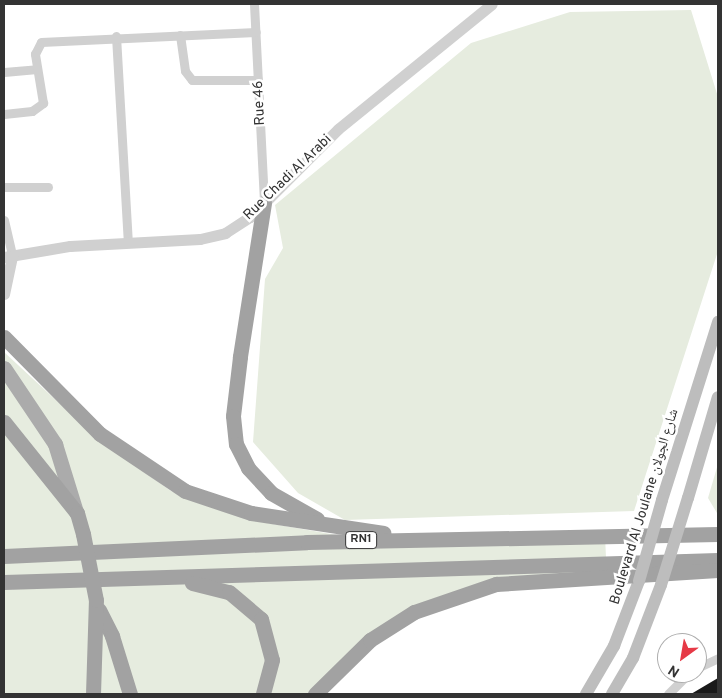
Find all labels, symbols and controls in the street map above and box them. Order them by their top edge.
street label: Rue 46 [250,80,270,126]
street label: Rue Chadi Al Arabi [240,131,336,225]
street label: Boulevard Al Joulane شارع الجولان [607,407,683,607]
road number: RN1 [345,530,377,550]
north arrow [657,633,707,683]
text: N [666,660,683,680]

